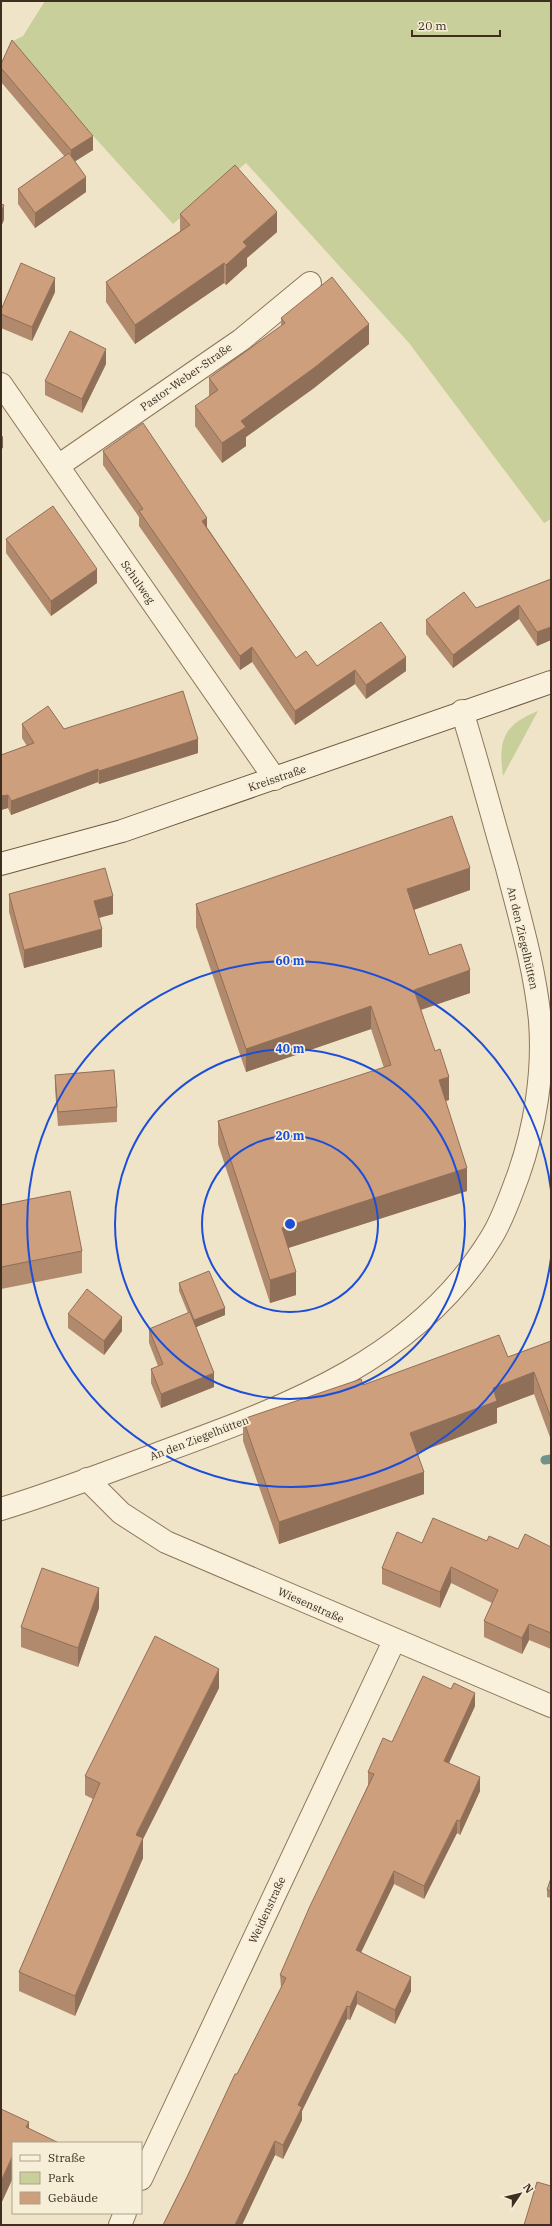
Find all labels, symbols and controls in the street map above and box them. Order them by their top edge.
scale bar [412,12,500,38]
text: 20 m [418,18,447,33]
street label: Pastor-Weber-Straße [138,340,235,414]
street label: Schulweg [118,558,158,606]
street label: Kreisstraße [246,762,308,794]
street label: An den Ziegelhütten [504,885,542,991]
text: 60 m [276,953,305,968]
text: 40 m [276,1041,305,1056]
text: 20 m [276,1128,305,1143]
centre of rings [283,1217,297,1231]
street label: An den Ziegelhütten [147,1413,251,1463]
street label: Wiesenstraße [276,1584,346,1626]
street label: Weidenstraße [245,1874,289,1946]
legend [12,2142,142,2214]
text: Straße [48,2150,85,2165]
text: Park [48,2170,74,2185]
north arrow [500,2174,540,2214]
text: N [520,2181,537,2196]
text: Gebäude [48,2190,98,2205]

